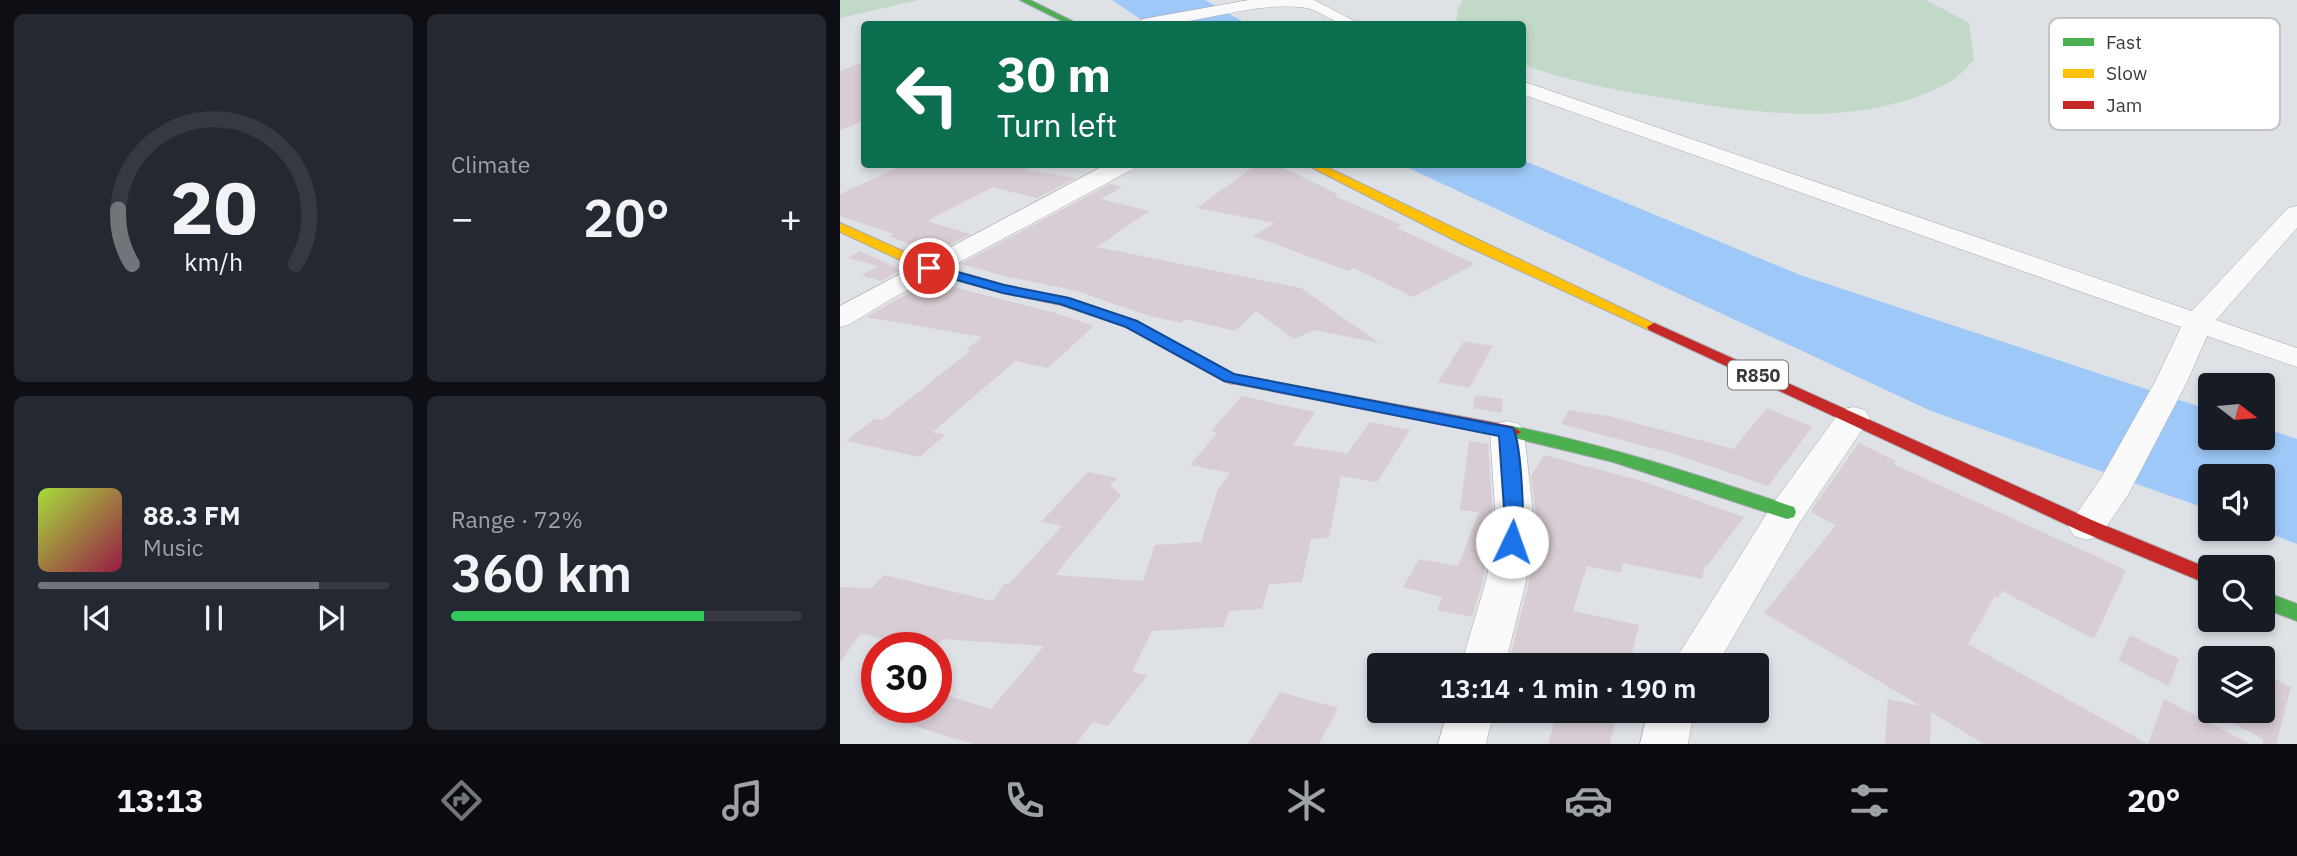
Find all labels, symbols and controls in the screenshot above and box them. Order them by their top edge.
legend [2049,18,2280,130]
text: Fast [2106,30,2142,54]
text: 30 m [997,42,1111,105]
icon: left [882,49,973,140]
text: Slow [2106,61,2147,85]
text: Jam [2106,93,2142,117]
text: Turn left [997,104,1117,146]
text: Climate [451,149,530,179]
text: 20 [170,159,257,254]
text: 20° [583,184,670,251]
text: − [451,193,474,242]
text: + [779,193,802,242]
pin [899,238,959,298]
text: km/h [184,245,243,278]
icon: arrive [910,249,948,287]
road number: R850 [1728,360,1788,390]
north arrow [2198,373,2275,450]
map controls [2198,373,2275,723]
button: sound [2198,464,2275,541]
text: 88.3 FM [143,498,241,532]
text: Range · 72% [451,504,583,534]
position arrow [1475,505,1549,579]
text: Music [143,532,203,562]
text: 360 km [451,539,632,606]
button: search [2198,555,2275,632]
icon: previous [78,599,116,637]
icon: pause [195,599,233,637]
icon: next [312,599,350,637]
speed limit sign: 30 [861,632,952,723]
button: layers [2198,646,2275,723]
text: 13:14 · 1 min · 190 m [1440,671,1696,705]
icon: directions [437,776,486,825]
icon: music [718,776,767,825]
icon: phone [1000,776,1049,825]
icon: climate [1282,776,1331,825]
icon: car [1564,776,1613,825]
icon: filters [1845,776,1894,825]
text: 13:13 [116,779,204,821]
text: 20° [2127,779,2181,821]

